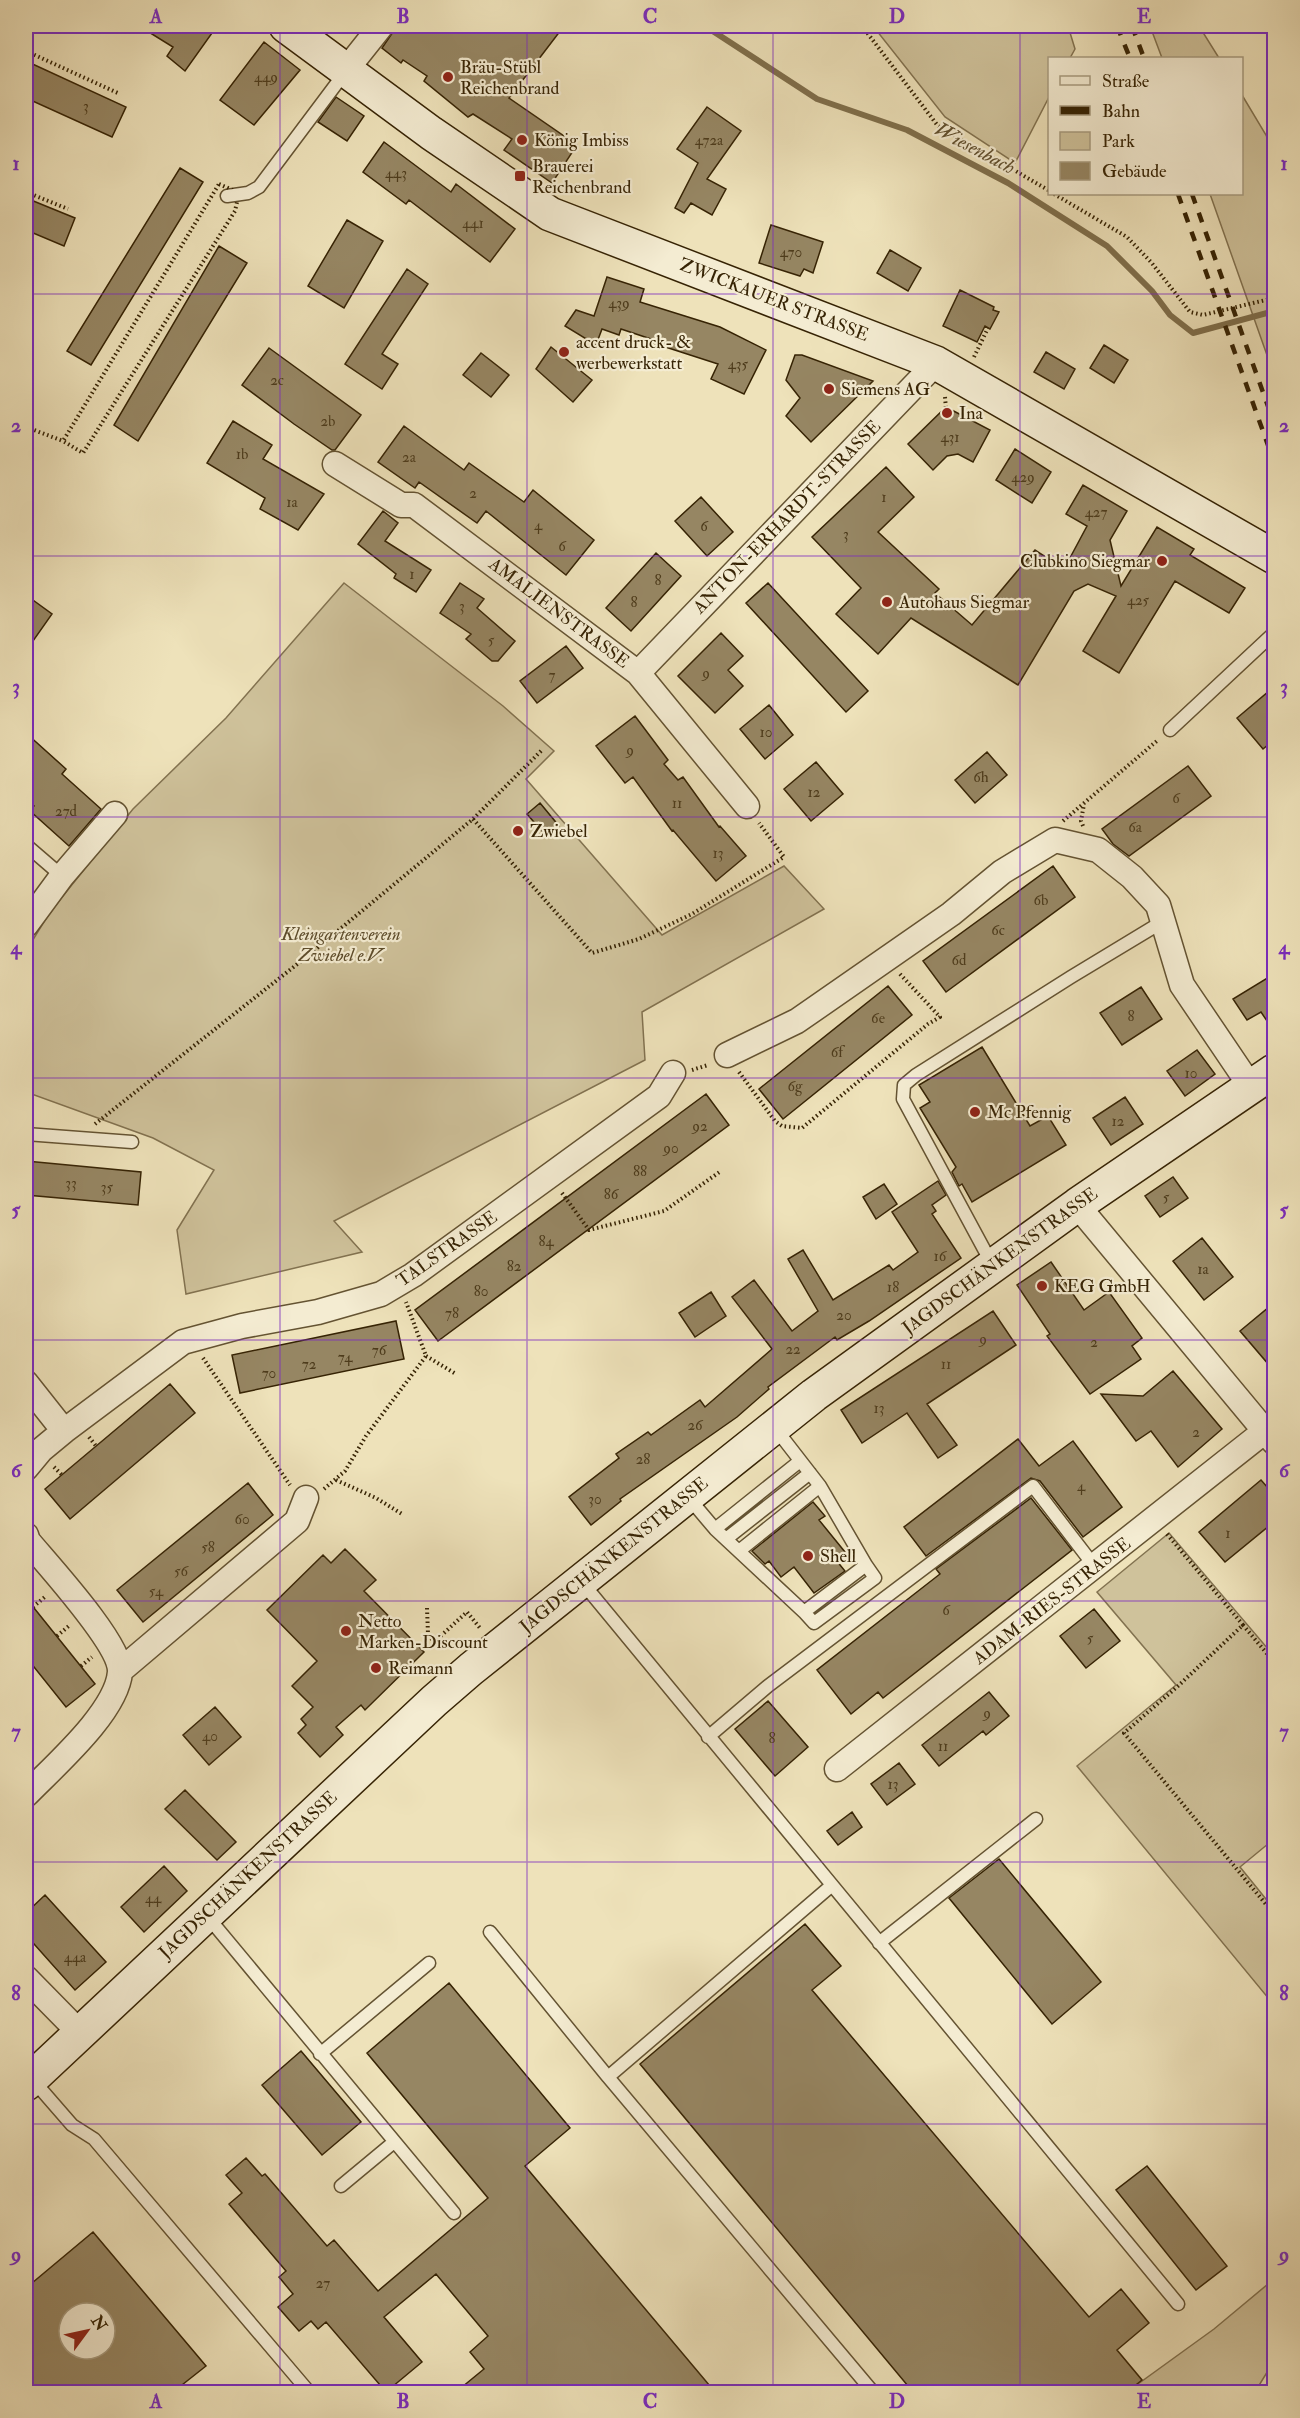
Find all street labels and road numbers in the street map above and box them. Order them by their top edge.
street label: ZWICKAUER STRASSE [676,253,872,347]
street label: ANTON-ERHARDT-STRASSE [688,415,886,619]
street label: AMALIENSTRASSE [483,552,634,673]
street label: JAGDSCHÄNKENSTRASSE [897,1182,1102,1340]
street label: TALSTRASSE [392,1206,502,1292]
street label: JAGDSCHÄNKENSTRASSE [514,1472,713,1639]
street label: ADAM-RIES-STRASSE [968,1532,1135,1670]
street label: JAGDSCHÄNKENSTRASSE [153,1786,342,1965]

